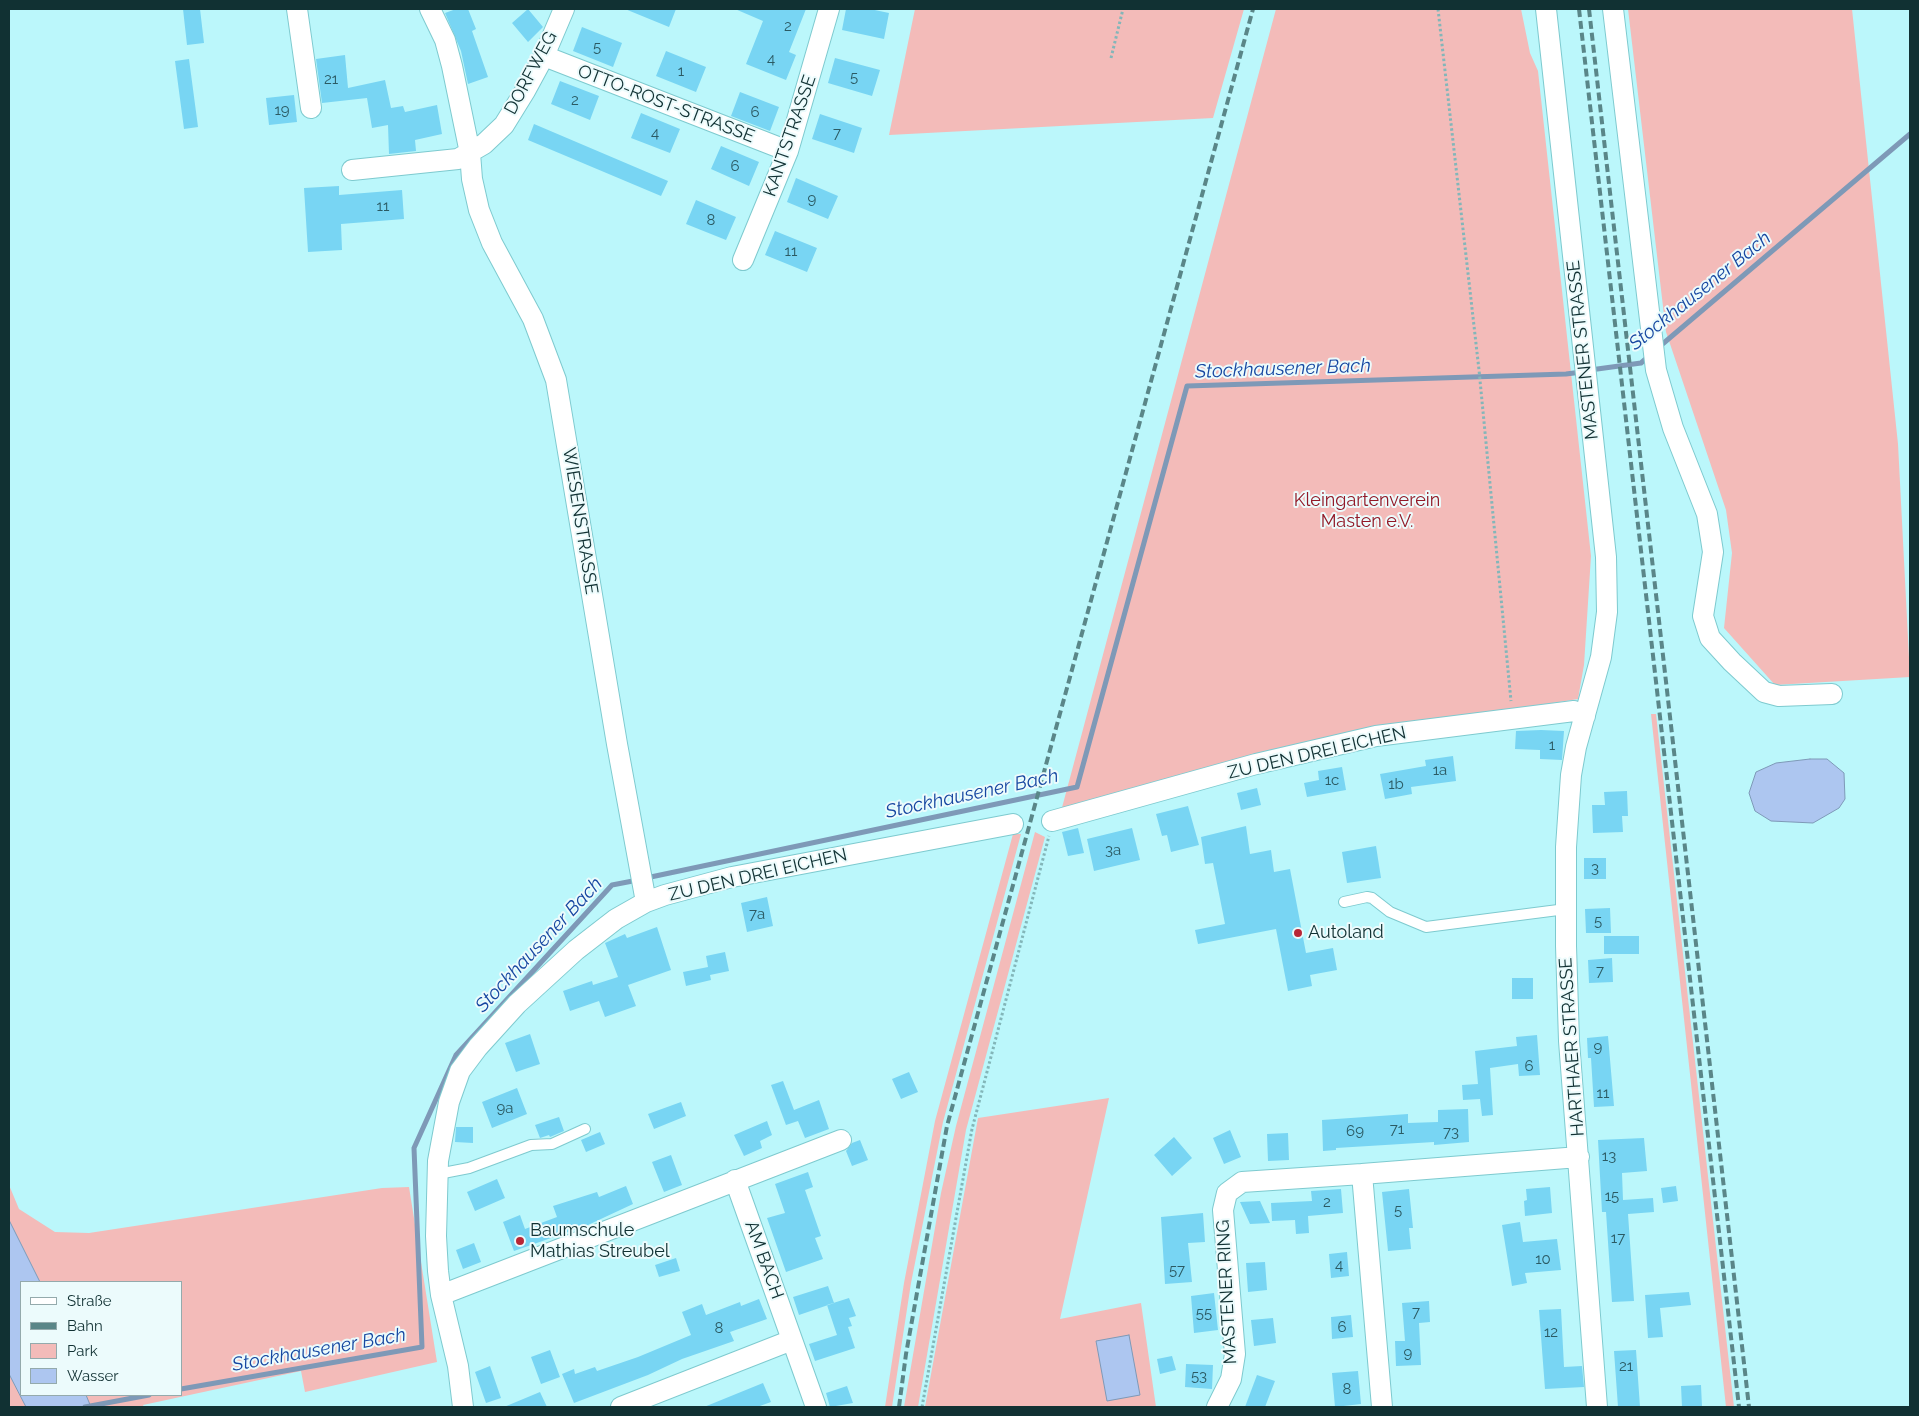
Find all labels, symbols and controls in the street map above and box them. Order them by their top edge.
house number: 2 [784,17,792,35]
street label: DORFWEG [500,28,562,118]
house number: 5 [593,38,601,56]
house number: 4 [767,50,775,68]
street label: OTTO-ROST-STRASSE [575,60,757,148]
house number: 1 [678,62,684,80]
house number: 5 [850,68,858,86]
house number: 21 [324,70,338,88]
street label: KANTSTRASSE [759,72,821,200]
house number: 2 [571,91,579,109]
house number: 19 [274,101,290,119]
house number: 6 [750,103,760,121]
house number: 4 [651,124,659,142]
house number: 7 [833,124,841,142]
house number: 6 [730,157,740,175]
house number: 9 [808,190,816,208]
house number: 11 [377,197,389,215]
house number: 8 [707,211,715,229]
water label: Stockhausener Bach [1624,227,1776,355]
house number: 11 [785,242,797,260]
street label: MASTENER STRASSE [1563,259,1603,441]
water label: Stockhausener Bach [1195,355,1371,383]
street label: WIESENSTRASSE [558,446,602,596]
park label: Kleingartenverein Masten e.V. [1294,490,1440,532]
street label: ZU DEN DREI EICHEN [1226,722,1408,784]
house number: 1 [1549,736,1555,754]
house number: 1a [1433,761,1447,779]
water label: Stockhausener Bach [884,765,1060,823]
house number: 1c [1325,771,1339,789]
house number: 1b [1388,775,1404,793]
house number: 3a [1105,841,1121,859]
street label: ZU DEN DREI EICHEN [667,844,849,906]
house number: 3 [1591,859,1599,877]
water label: Stockhausener Bach [471,873,607,1017]
house number: 7a [749,905,765,923]
house number: 5 [1594,912,1602,930]
place label: Autoland [1308,922,1384,944]
marker: Autoland [1292,927,1304,939]
street label: HARTHAER STRASSE [1555,957,1589,1137]
house number: 7 [1596,962,1604,980]
house number: 9 [1594,1038,1602,1056]
house number: 6 [1524,1057,1534,1075]
house number: 11 [1597,1084,1609,1102]
house number: 9a [497,1099,513,1117]
house number: 71 [1390,1120,1404,1138]
house number: 69 [1346,1122,1364,1140]
house number: 73 [1443,1123,1459,1141]
house number: 13 [1602,1147,1616,1165]
house number: 15 [1605,1187,1619,1205]
house number: 2 [1323,1193,1331,1211]
house number: 5 [1394,1201,1402,1219]
street label: AM BACH [740,1218,788,1302]
street label: MASTENER RING [1212,1219,1242,1365]
place label: Baumschule Mathias Streubel [530,1220,670,1262]
house number: 17 [1611,1229,1625,1247]
marker: Baumschule Mathias Streubel [514,1235,526,1247]
house number: 10 [1535,1250,1551,1268]
house number: 4 [1335,1256,1343,1274]
house number: 57 [1169,1261,1185,1279]
legend [20,1281,182,1396]
text: Straße [67,1292,111,1310]
house number: 7 [1412,1303,1420,1321]
house number: 55 [1196,1304,1212,1322]
text: Bahn [67,1317,103,1335]
house number: 6 [1337,1318,1347,1336]
house number: 8 [715,1319,723,1337]
water label: Stockhausener Bach [230,1323,408,1377]
house number: 12 [1544,1323,1558,1341]
text: Park [67,1342,98,1360]
house number: 9 [1404,1344,1412,1362]
house number: 21 [1619,1357,1633,1375]
text: Wasser [67,1367,119,1385]
house number: 53 [1191,1367,1207,1385]
house number: 8 [1343,1380,1351,1398]

